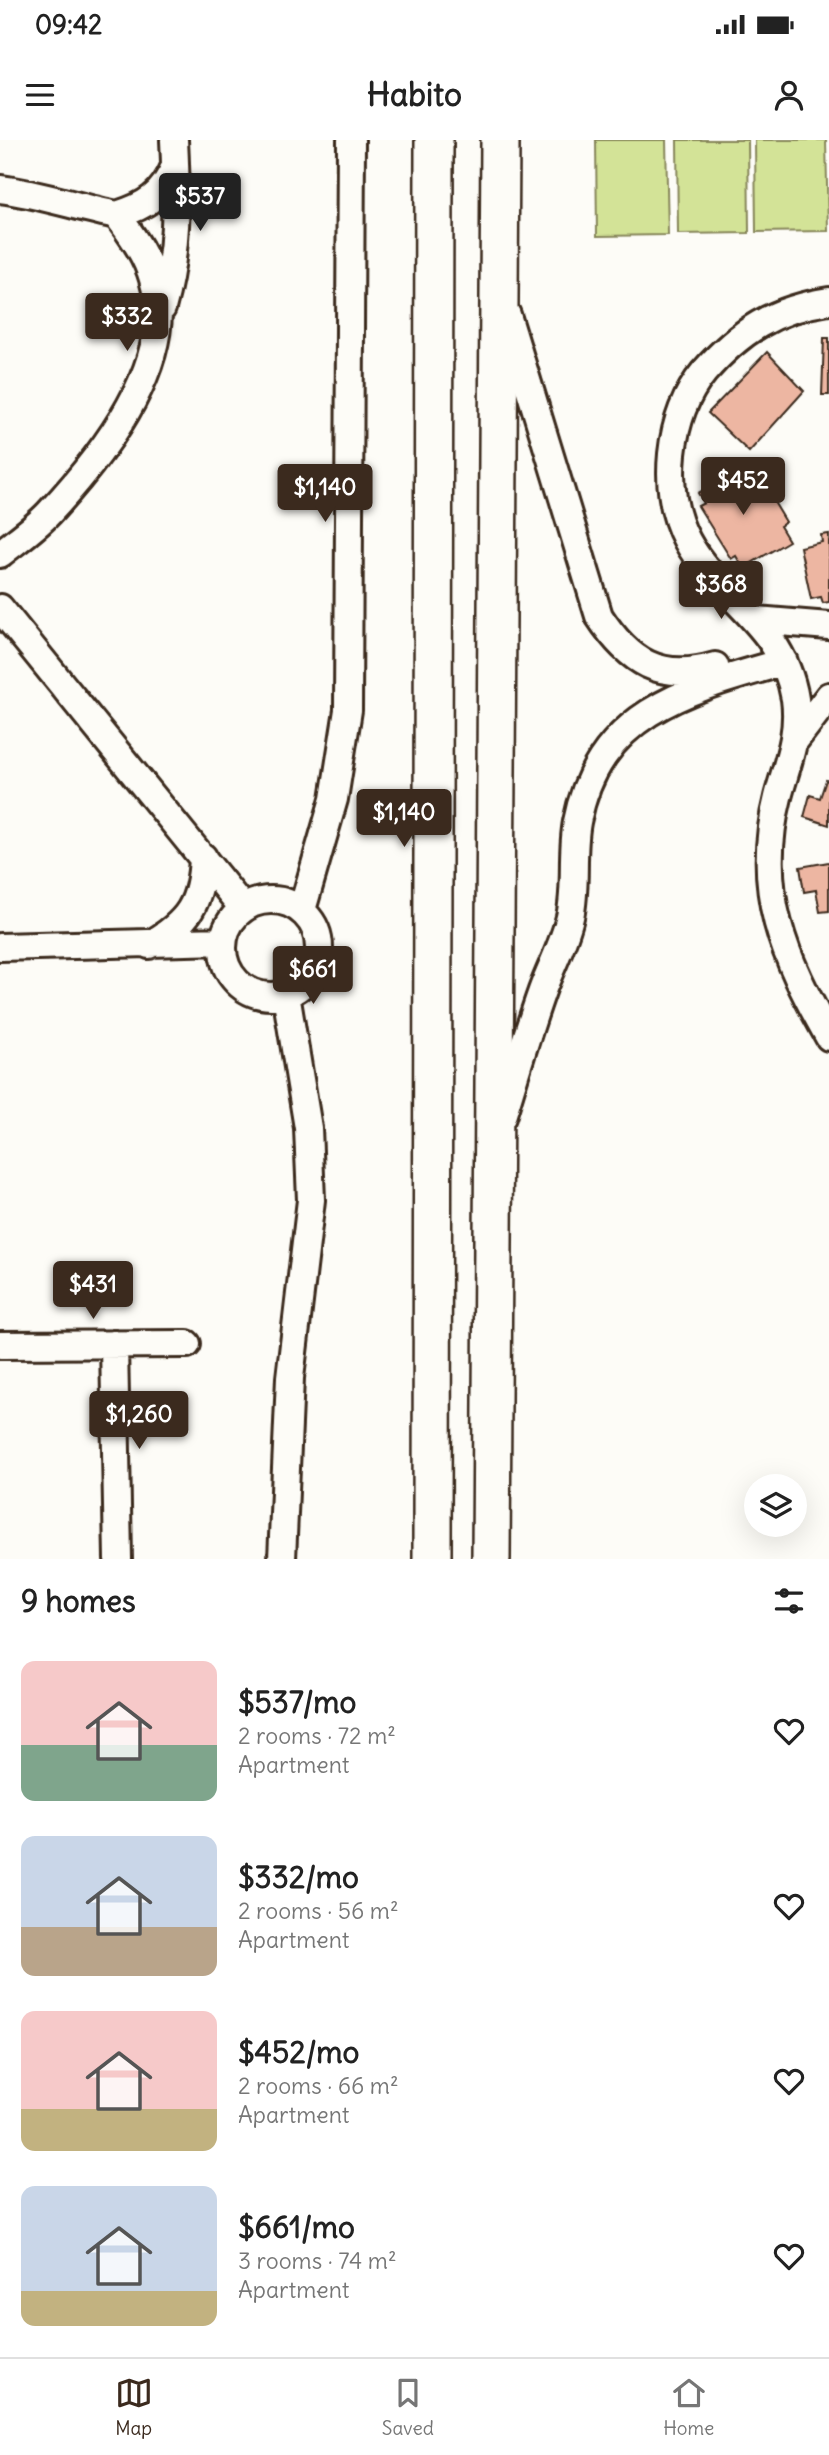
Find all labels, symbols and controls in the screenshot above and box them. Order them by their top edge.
text: 09:42 [35,8,102,41]
text: Habito [367,74,462,115]
icon: menu [21,76,59,114]
icon: person [770,76,808,114]
pin: $537 [159,174,241,233]
text: $537 [175,181,225,210]
pin: $332 [86,294,168,353]
text: $332 [101,301,153,330]
pin: $452 [702,458,784,517]
pin: $1,140 [268,464,382,524]
text: $452 [717,465,769,494]
text: $1,140 [294,472,356,501]
pin: $368 [680,561,762,621]
text: $368 [695,569,747,598]
pin: $1,140 [347,790,461,849]
text: $1,140 [373,797,435,826]
pin: $661 [272,946,354,1006]
text: $661 [289,954,337,983]
pin: $431 [52,1262,134,1321]
text: $431 [69,1269,117,1298]
pin: $1,260 [82,1392,196,1451]
text: $1,260 [105,1399,173,1428]
map controls [744,1474,807,1537]
button: layers [744,1474,807,1537]
text: 9 homes [21,1582,136,1620]
icon: filters [770,1582,808,1620]
text: $537/mo [238,1683,356,1721]
icon: home [77,1689,161,1773]
icon: heart [770,1712,808,1750]
text: 2 rooms · 72 m² [238,1721,396,1750]
text: Apartment [238,1750,350,1779]
text: $332/mo [238,1858,359,1896]
icon: home [77,1864,161,1948]
icon: heart [770,1887,808,1925]
text: 2 rooms · 56 m² [238,1896,399,1925]
text: Apartment [238,1925,350,1954]
text: $452/mo [238,2033,359,2071]
icon: home [77,2039,161,2123]
icon: heart [770,2062,808,2100]
text: 2 rooms · 66 m² [238,2071,399,2100]
text: Apartment [238,2100,350,2129]
text: $661/mo [238,2208,355,2246]
icon: home [77,2214,161,2298]
icon: heart [770,2237,808,2275]
text: 3 rooms · 74 m² [238,2246,397,2275]
text: Apartment [238,2275,350,2304]
tab: Map [115,2374,153,2440]
tab: Saved [382,2374,434,2440]
tab: Home [663,2374,714,2440]

